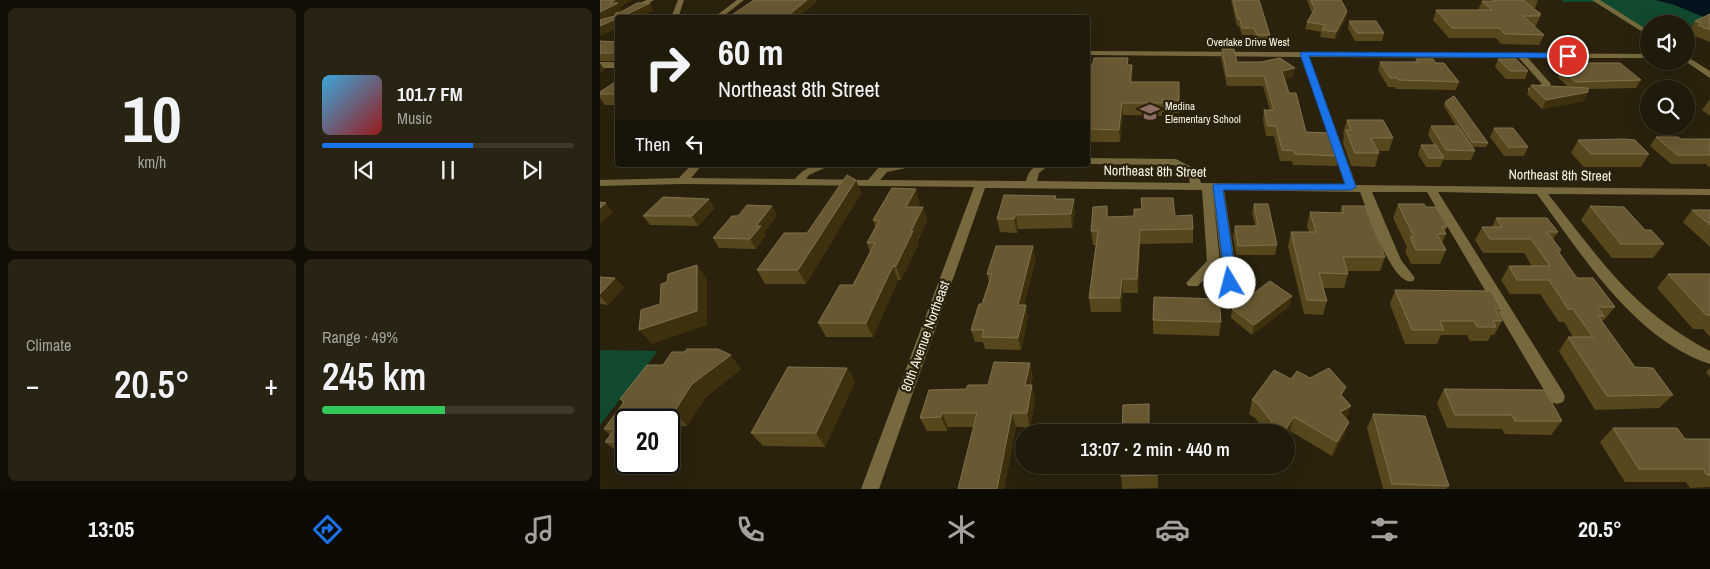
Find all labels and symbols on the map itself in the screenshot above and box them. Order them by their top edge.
street label: Overlake Drive West [1206,35,1290,49]
pin [1547,35,1589,77]
place label: Medina Elementary School [1165,99,1241,126]
school or university icon: Medina Elementary School [1139,101,1161,123]
street label: Northeast 8th Street [1103,161,1207,181]
street label: Northeast 8th Street [1508,165,1612,185]
position arrow [1203,256,1255,308]
street label: 80th Avenue Northeast [897,278,953,394]
speed limit sign: 20 [615,409,680,474]

